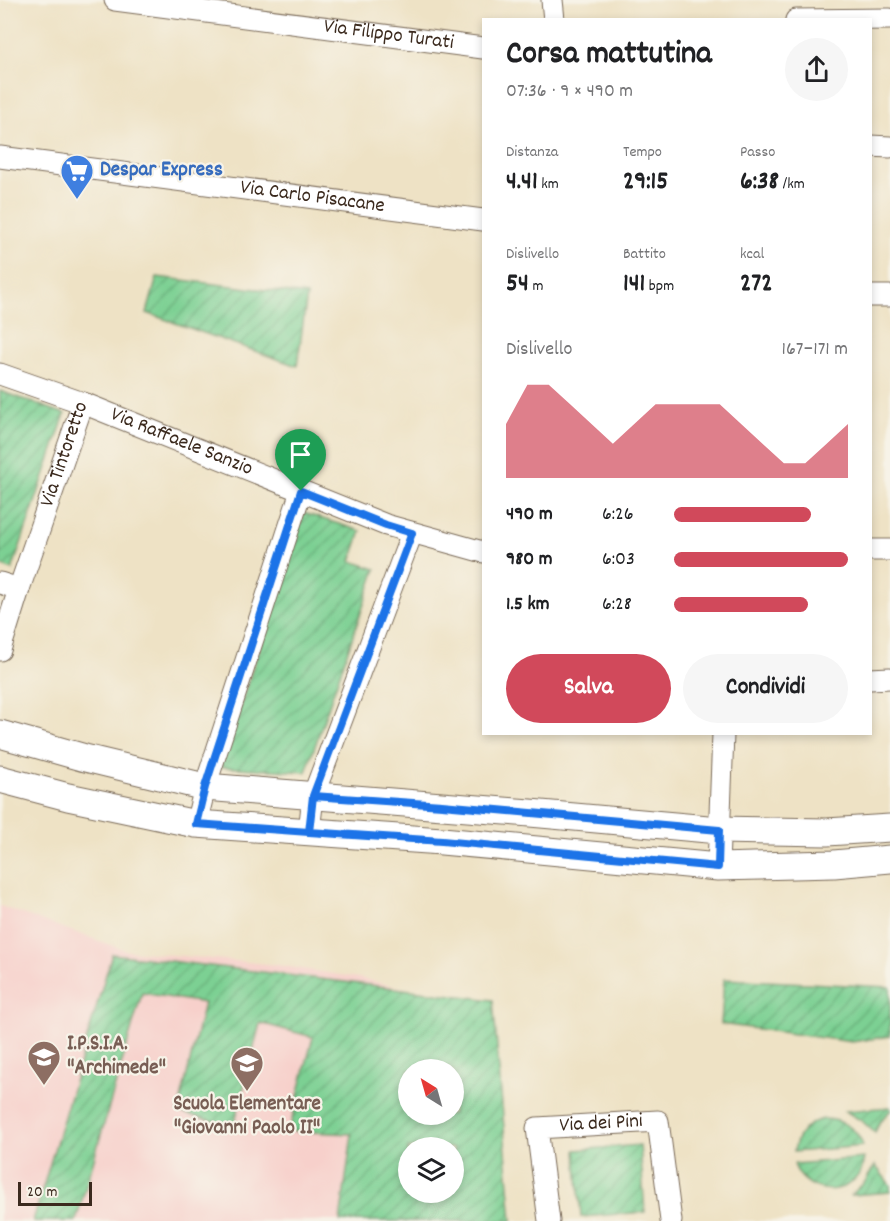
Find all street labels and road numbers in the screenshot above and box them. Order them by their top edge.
street label: Via Filippo Turati [322,12,456,59]
street label: Via Carlo Pisacane [238,173,386,222]
street label: Via Tintoretto [33,398,97,511]
street label: Via Raffaele Sanzio [106,400,257,485]
street label: Via dei Pini [559,1107,644,1142]

